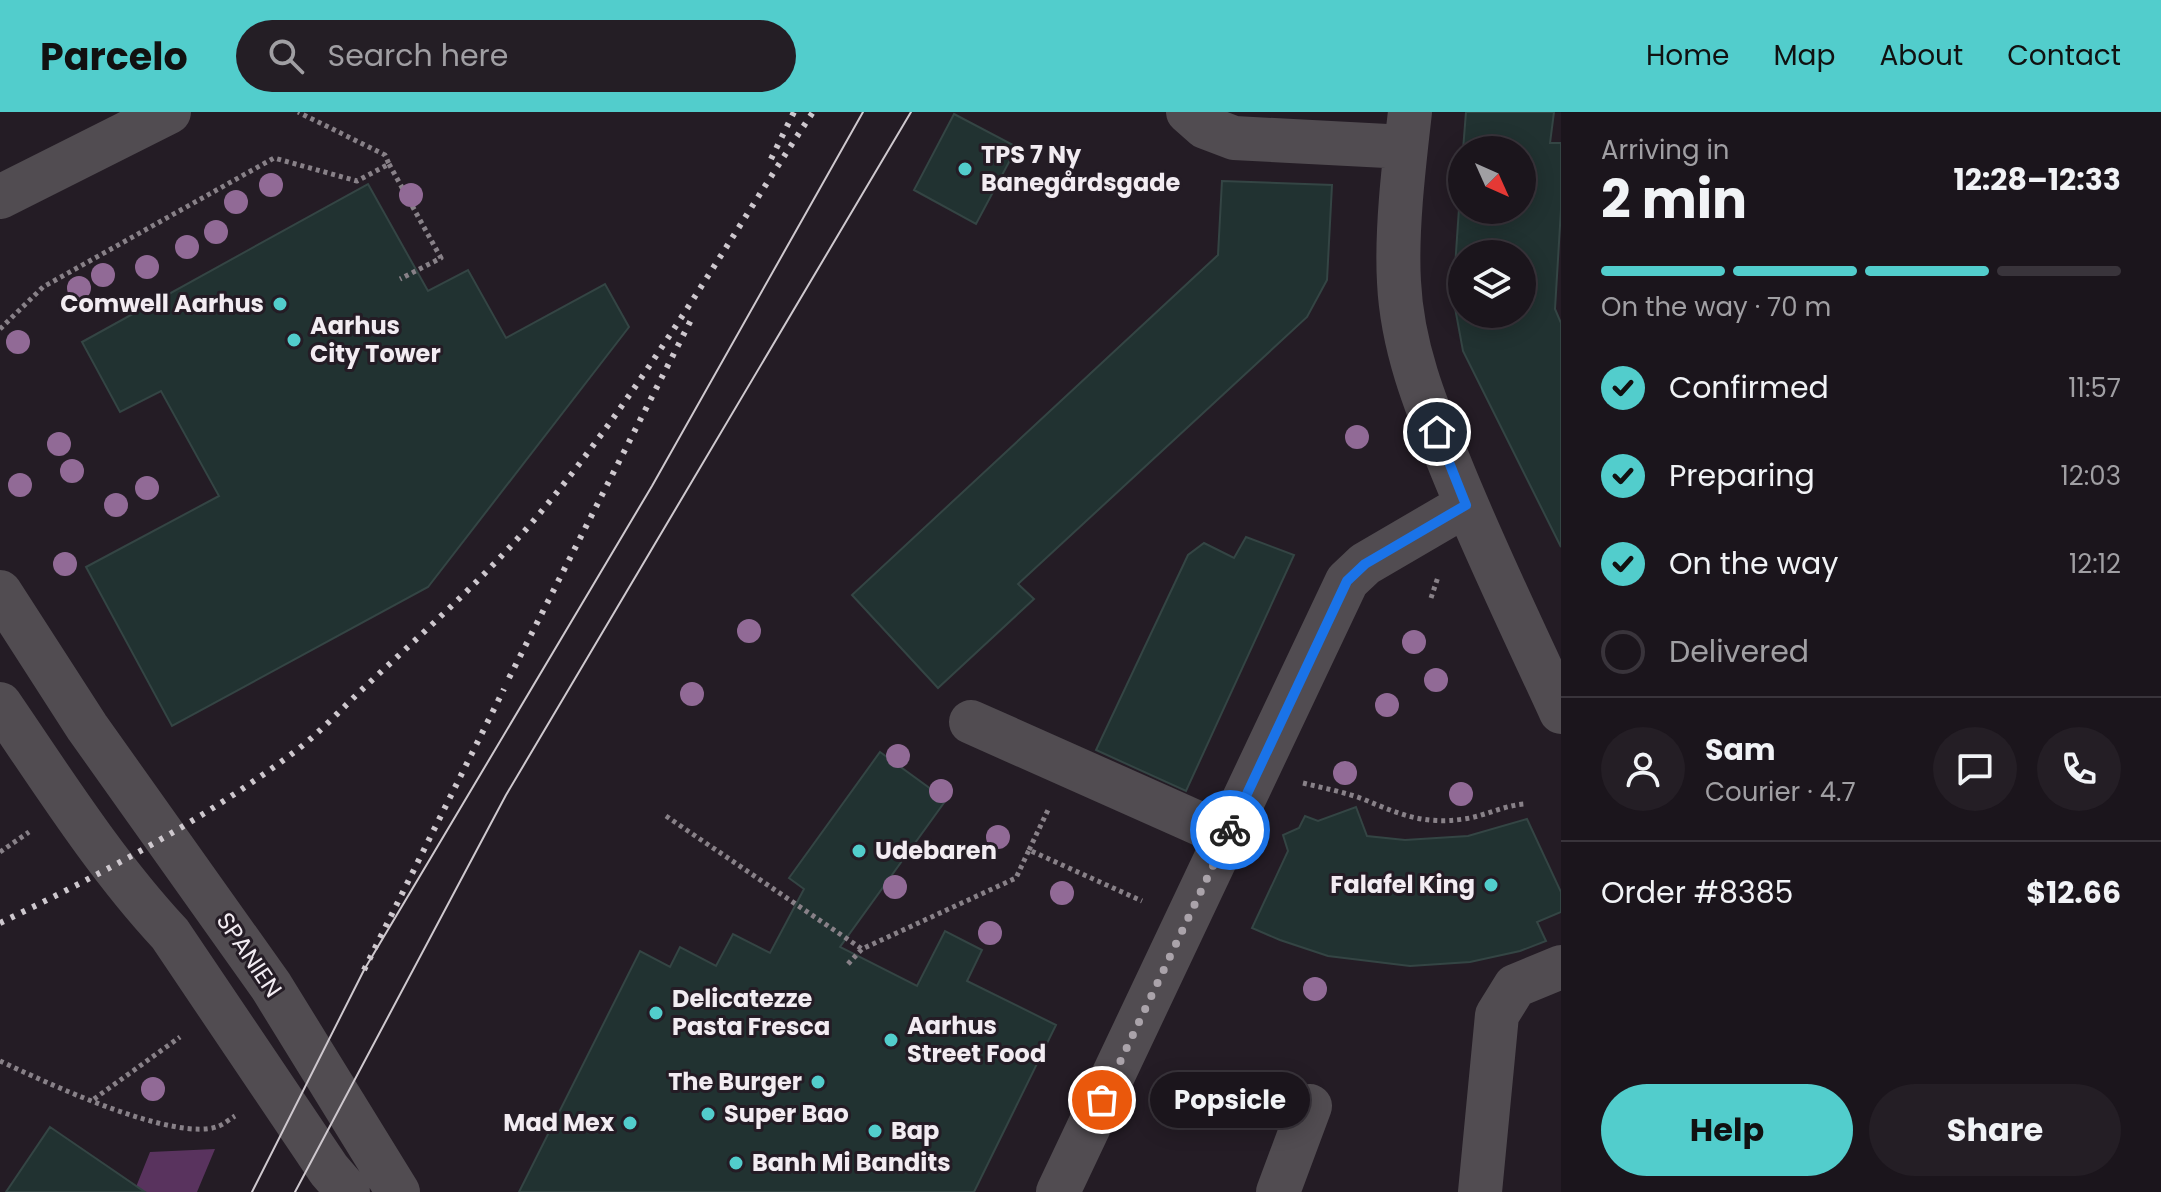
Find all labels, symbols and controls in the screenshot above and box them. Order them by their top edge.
search box [236,20,796,92]
text: Parcelo [40,30,188,83]
icon: search [264,34,308,78]
text: Search here [328,34,508,77]
text: Home [1646,36,1729,75]
text: Map [1773,36,1835,75]
text: About [1879,36,1963,75]
text: Contact [2007,36,2121,75]
text: Arriving in [1601,132,1730,168]
north arrow [1448,136,1536,224]
map controls [1448,136,1536,328]
place label: TPS 7 Ny Banegårdsgade [981,138,1181,199]
text: 12:28–12:33 [1953,158,2121,201]
marker: TPS 7 Ny Banegårdsgade [956,160,974,178]
text: 2 min [1601,163,1747,236]
button: layers [1448,240,1536,328]
place label: Comwell Aarhus [60,287,264,320]
text: On the way · 70 m [1601,289,1831,325]
marker: Comwell Aarhus [271,295,289,313]
place label: Aarhus City Tower [310,309,441,370]
marker: Aarhus City Tower [285,331,303,349]
icon: check [1601,366,1645,410]
text: Confirmed [1669,366,1829,409]
text: 11:57 [2068,370,2121,406]
pin [1403,398,1471,466]
icon: home [1415,410,1459,454]
icon: check [1601,454,1645,498]
text: Preparing [1669,454,1815,497]
text: 12:03 [2061,458,2121,494]
icon: check [1601,542,1645,586]
text: On the way [1669,542,1838,585]
text: 12:12 [2069,546,2121,582]
text: Delivered [1669,630,1809,673]
button: person [1601,727,1685,811]
button: chat [1933,727,2017,811]
button: phone [2037,727,2121,811]
text: Sam [1705,728,1776,771]
text: Courier · 4.7 [1705,774,1856,810]
courier [1190,790,1270,870]
icon: bike [1208,808,1252,852]
place label: Udebaren [875,834,997,867]
marker: Udebaren [850,842,868,860]
place label: Falafel King [1330,868,1475,901]
text: Order #8385 [1601,871,1793,914]
text: $12.66 [2026,871,2121,914]
marker: Falafel King [1482,876,1500,894]
street label: SPANIEN [209,906,290,1004]
place label: Delicatezze Pasta Fresca [672,982,830,1043]
marker: Delicatezze Pasta Fresca [647,1004,665,1022]
place label: Aarhus Street Food [907,1009,1046,1070]
marker: Aarhus Street Food [882,1031,900,1049]
place label: The Burger [668,1065,802,1098]
pin [1068,1066,1136,1134]
callout: Popsicle [1150,1072,1310,1128]
marker: The Burger [809,1073,827,1091]
icon: bag [1080,1078,1124,1122]
text: Popsicle [1174,1082,1286,1118]
button: Help [1601,1084,1853,1176]
button: Share [1869,1084,2121,1176]
place label: Super Bao [724,1097,849,1130]
marker: Super Bao [699,1105,717,1123]
place label: Mad Mex [503,1106,615,1139]
marker: Mad Mex [621,1114,639,1132]
place label: Bap [891,1114,939,1147]
marker: Bap [866,1122,884,1140]
place label: Banh Mi Bandits [752,1146,951,1179]
marker: Banh Mi Bandits [727,1154,745,1172]

